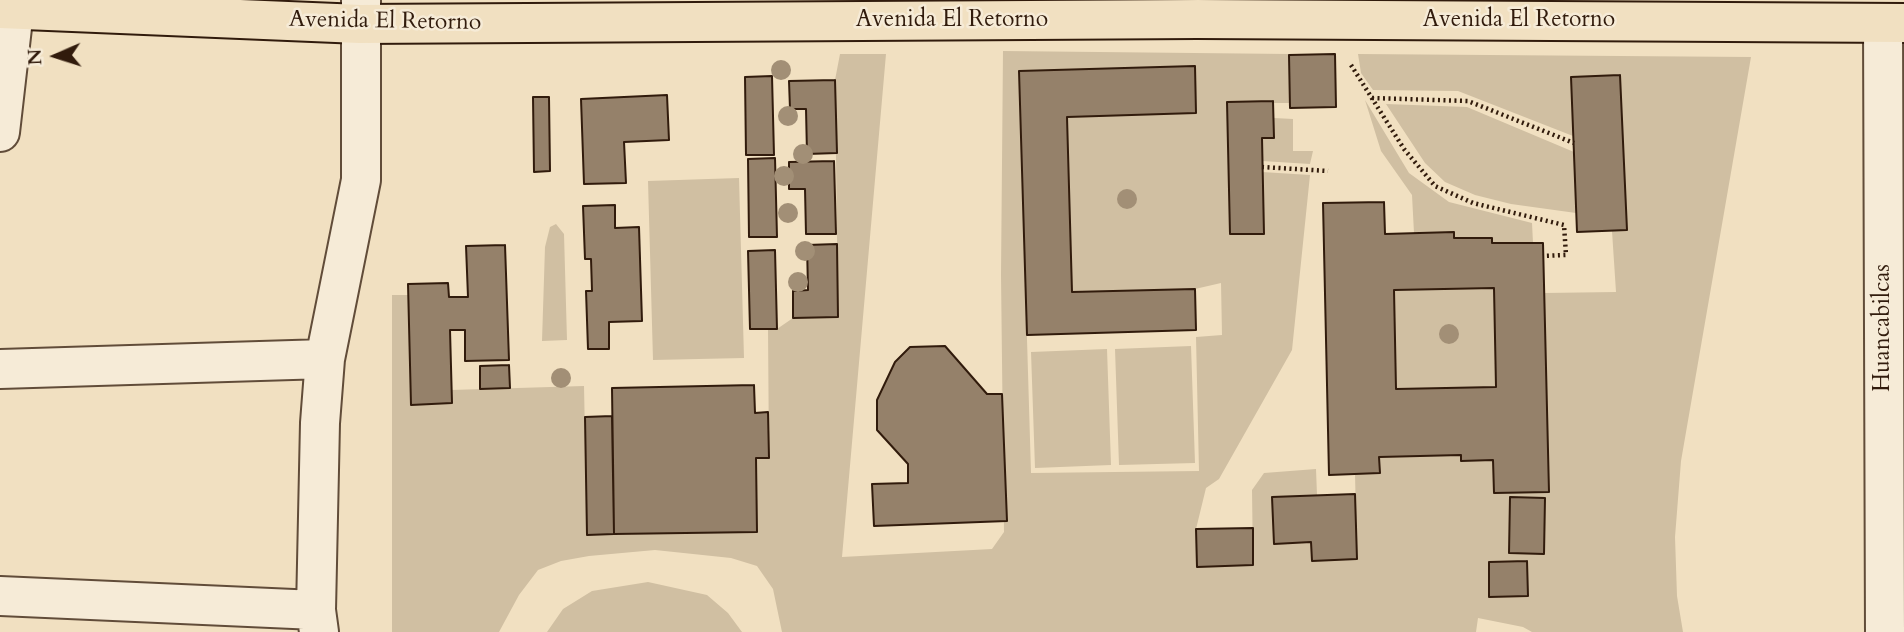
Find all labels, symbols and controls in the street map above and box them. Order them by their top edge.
street label: Avenida El Retorno [289,7,481,37]
street label: Avenida El Retorno [856,7,1048,35]
street label: Avenida El Retorno [1423,7,1615,35]
north arrow [21,21,91,91]
text: N [22,48,48,66]
street label: Huancabilcas [1870,264,1898,392]

